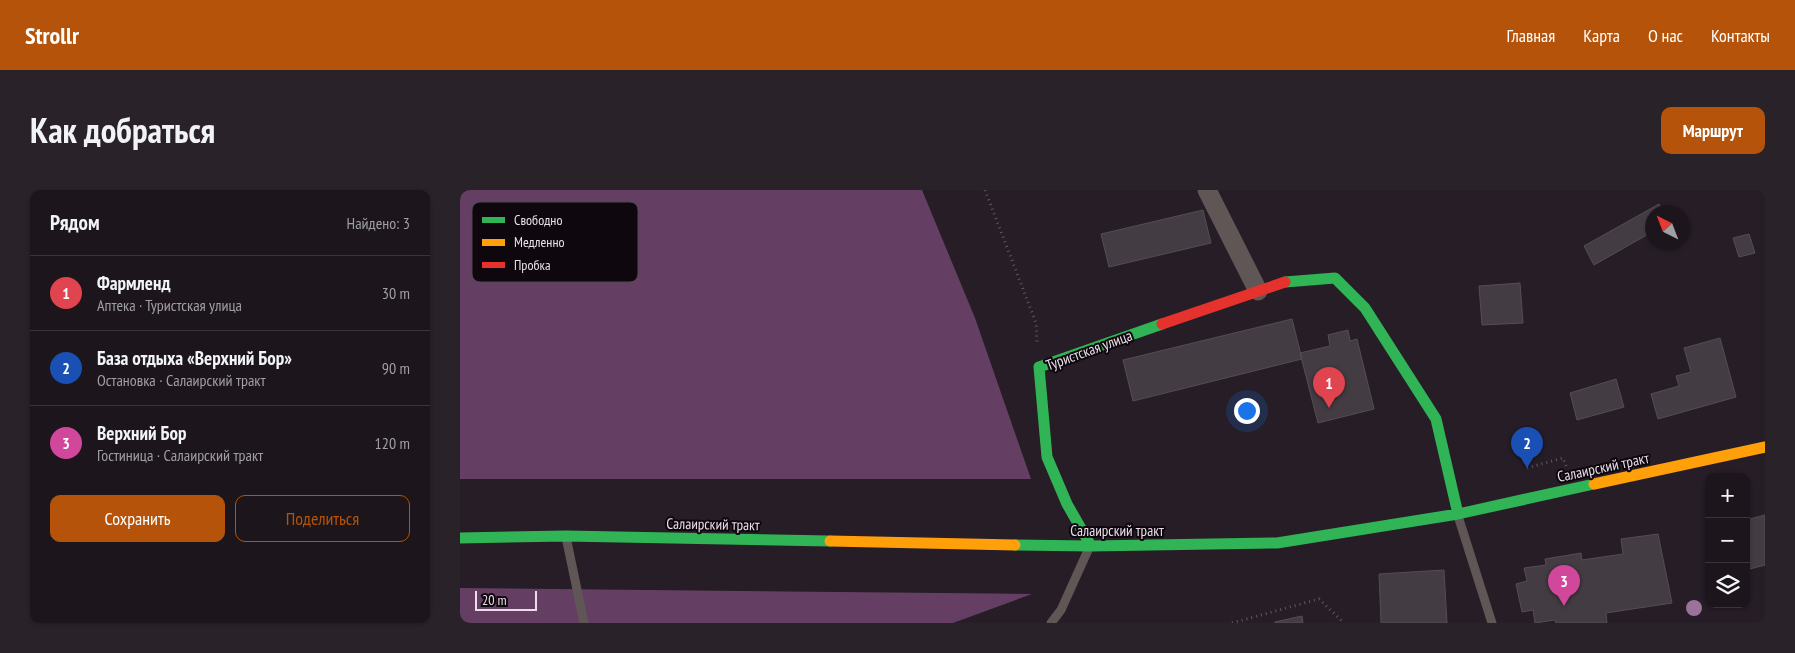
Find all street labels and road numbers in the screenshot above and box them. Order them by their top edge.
street label: Туристская улица [1043,326,1135,374]
street label: Салаирский тракт [1555,448,1651,486]
street label: Салаирский тракт [666,514,760,534]
street label: Салаирский тракт [1070,521,1164,540]

